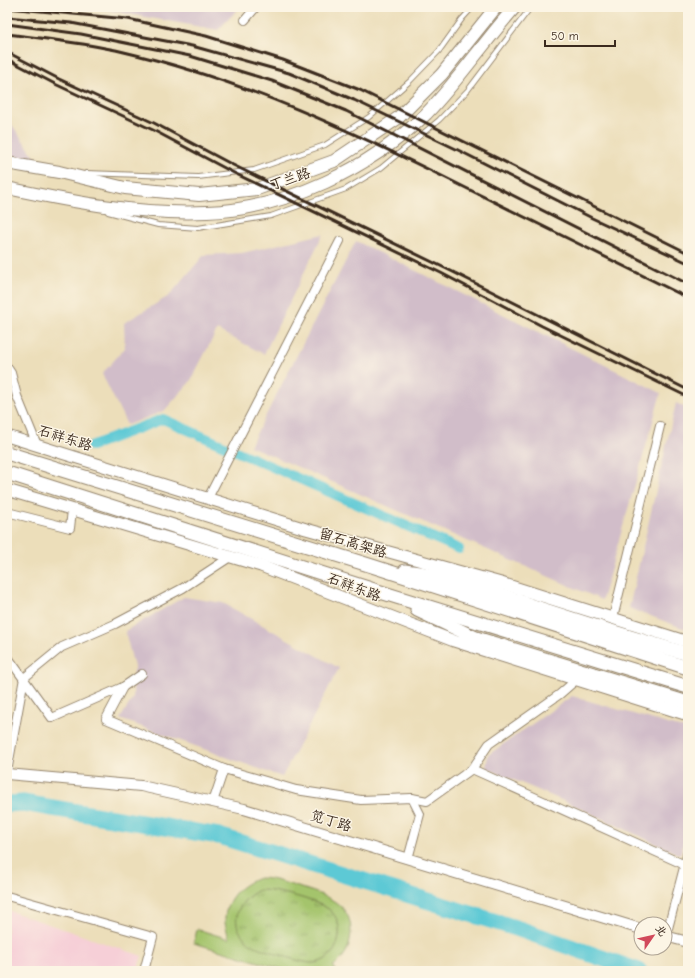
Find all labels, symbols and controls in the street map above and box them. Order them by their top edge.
scale bar [545,22,615,48]
text: 50 m [551,29,579,43]
street label: 丁兰路 [267,164,313,194]
street label: 石祥东路 [36,422,94,454]
street label: 留石高架路 [317,525,389,561]
street label: 石祥东路 [325,569,383,605]
street label: 笕丁路 [308,807,354,835]
north arrow [633,916,673,956]
text: 北 [652,922,669,939]

